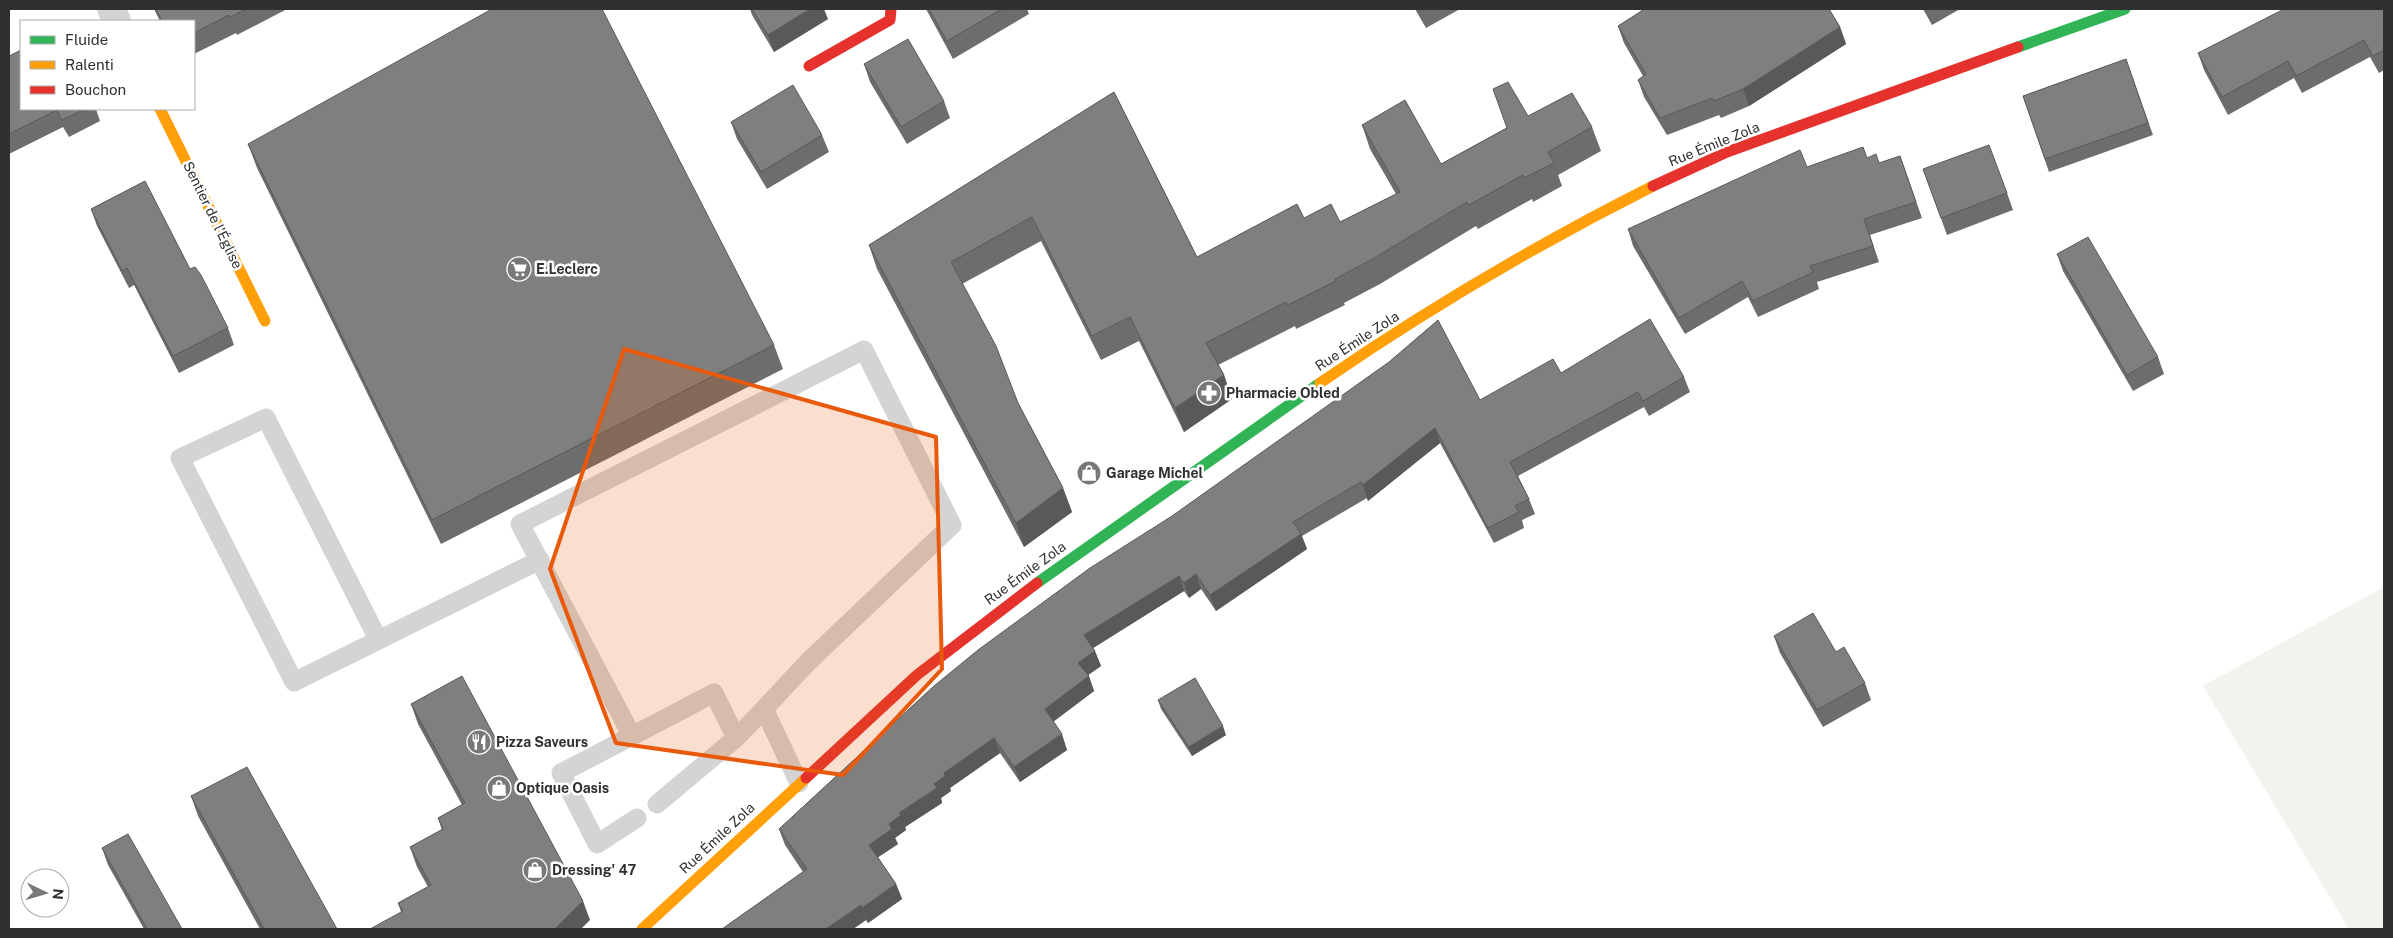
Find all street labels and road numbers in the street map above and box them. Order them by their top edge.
street label: Rue Émile Zola [1666,118,1762,170]
street label: Sentier de l'Église [180,158,247,271]
street label: Rue Émile Zola [1312,307,1402,374]
street label: Rue Émile Zola [981,537,1069,608]
street label: Rue Émile Zola [676,798,758,877]

